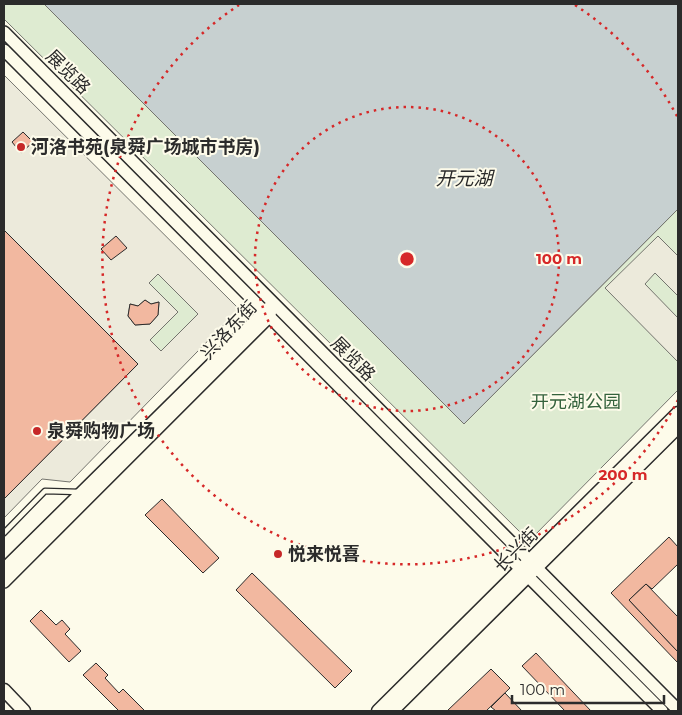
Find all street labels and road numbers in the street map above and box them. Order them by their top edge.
street label: 展览路 [41,45,95,99]
street label: 兴洛东街 [196,296,262,364]
street label: 展览路 [326,332,380,386]
street label: 长兴街 [489,523,543,577]

